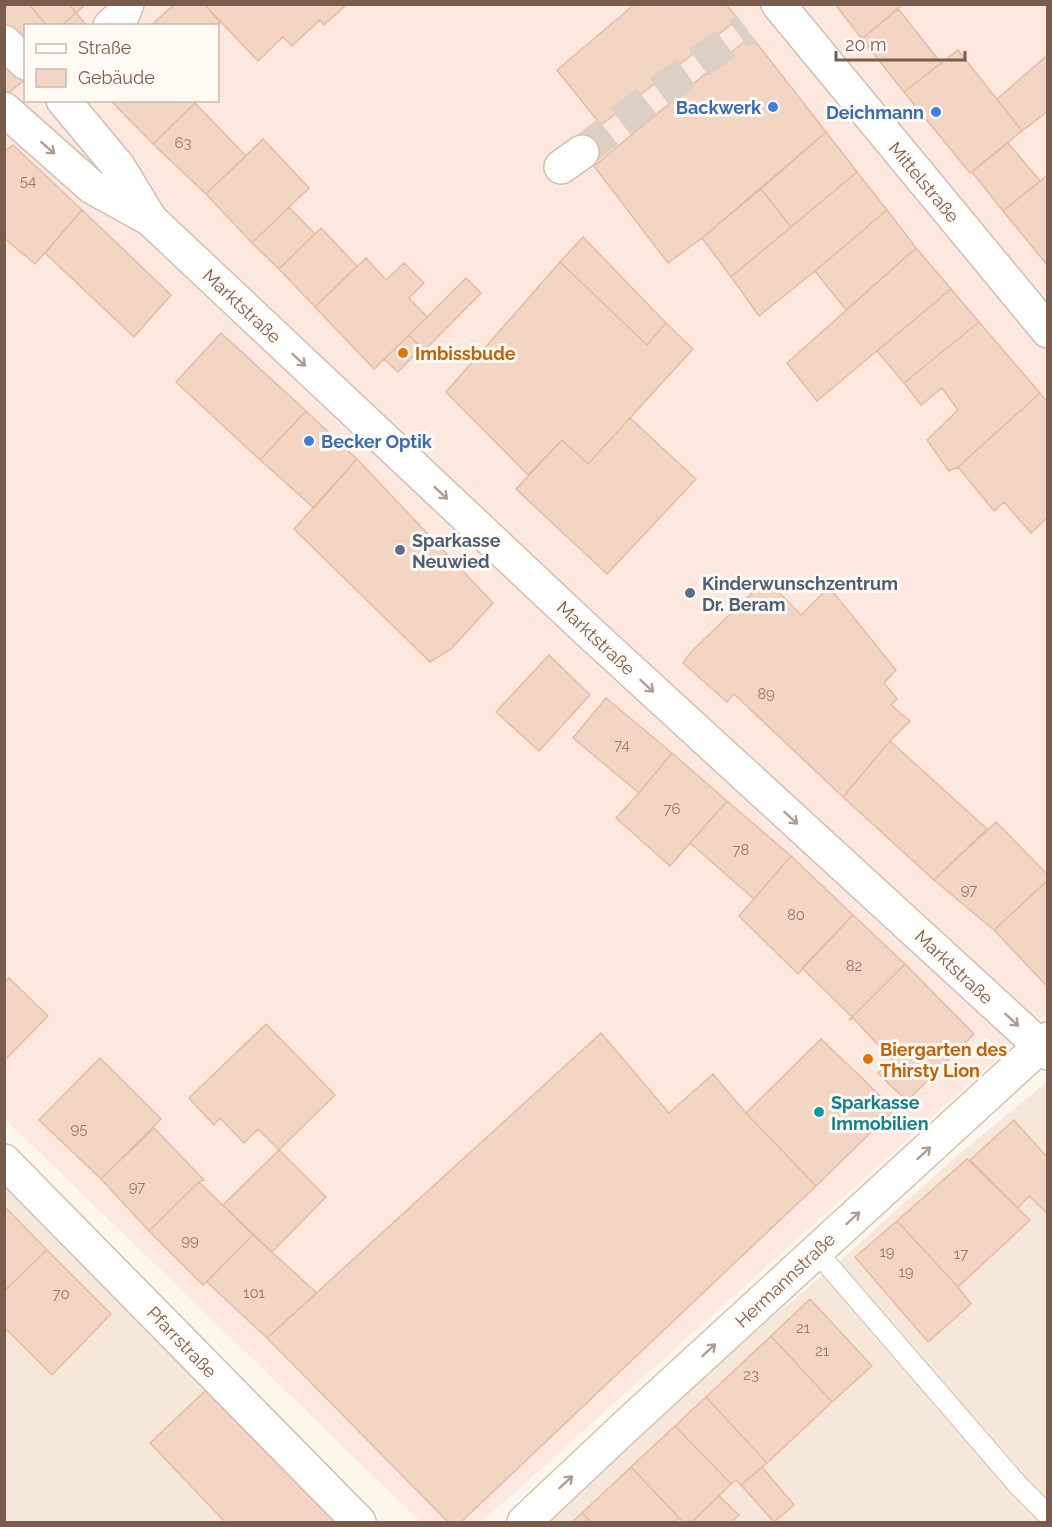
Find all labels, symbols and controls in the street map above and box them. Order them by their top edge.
legend [24,24,219,102]
scale bar [836,24,965,62]
text: 20 m [845,34,887,55]
text: Straße [78,37,132,58]
text: Gebäude [78,67,155,88]
place label: Backwerk [676,97,762,118]
marker: Backwerk [766,100,780,114]
place label: Deichmann [826,102,924,123]
marker: Deichmann [929,105,943,119]
house number: 63 [174,134,192,152]
street label: Mittelstraße [884,138,964,227]
one-way arrow [40,141,55,155]
house number: 54 [20,172,36,190]
street label: Marktstraße [199,265,286,348]
place label: Imbissbude [415,343,516,364]
marker: Imbissbude [396,346,410,360]
one-way arrow [292,352,307,367]
place label: Becker Optik [321,431,433,452]
marker: Becker Optik [302,434,316,448]
one-way arrow [434,486,449,501]
place label: Sparkasse Neuwied [412,530,501,572]
marker: Sparkasse Neuwied [393,543,407,557]
place label: Kinderwunschzentrum Dr. Beram [702,573,898,615]
marker: Kinderwunschzentrum Dr. Beram [683,586,697,600]
street label: Marktstraße [553,597,640,680]
one-way arrow [640,679,655,693]
house number: 89 [757,685,775,703]
house number: 74 [614,736,630,754]
house number: 76 [663,800,681,818]
one-way arrow [784,811,799,825]
house number: 78 [733,841,750,859]
house number: 97 [961,881,977,899]
house number: 80 [787,906,805,924]
street label: Marktstraße [911,926,998,1009]
house number: 82 [846,957,863,975]
one-way arrow [1005,1013,1020,1027]
place label: Biergarten des Thirsty Lion [880,1039,1007,1081]
marker: Biergarten des Thirsty Lion [861,1052,875,1066]
place label: Sparkasse Immobilien [831,1092,929,1134]
marker: Sparkasse Immobilien [812,1105,826,1119]
house number: 95 [71,1120,87,1138]
one-way arrow [916,1146,931,1160]
house number: 97 [129,1178,145,1196]
one-way arrow [845,1211,860,1225]
street label: Hermannstraße [731,1228,840,1332]
house number: 99 [181,1232,199,1250]
house number: 19 [879,1243,895,1261]
house number: 17 [954,1245,968,1263]
house number: 19 [898,1263,914,1281]
house number: 101 [243,1284,266,1302]
house number: 70 [52,1285,70,1303]
street label: Pfarrstraße [143,1302,221,1382]
house number: 21 [796,1319,811,1337]
house number: 21 [815,1342,830,1360]
one-way arrow [701,1343,716,1357]
house number: 23 [743,1366,759,1384]
one-way arrow [559,1475,574,1490]

